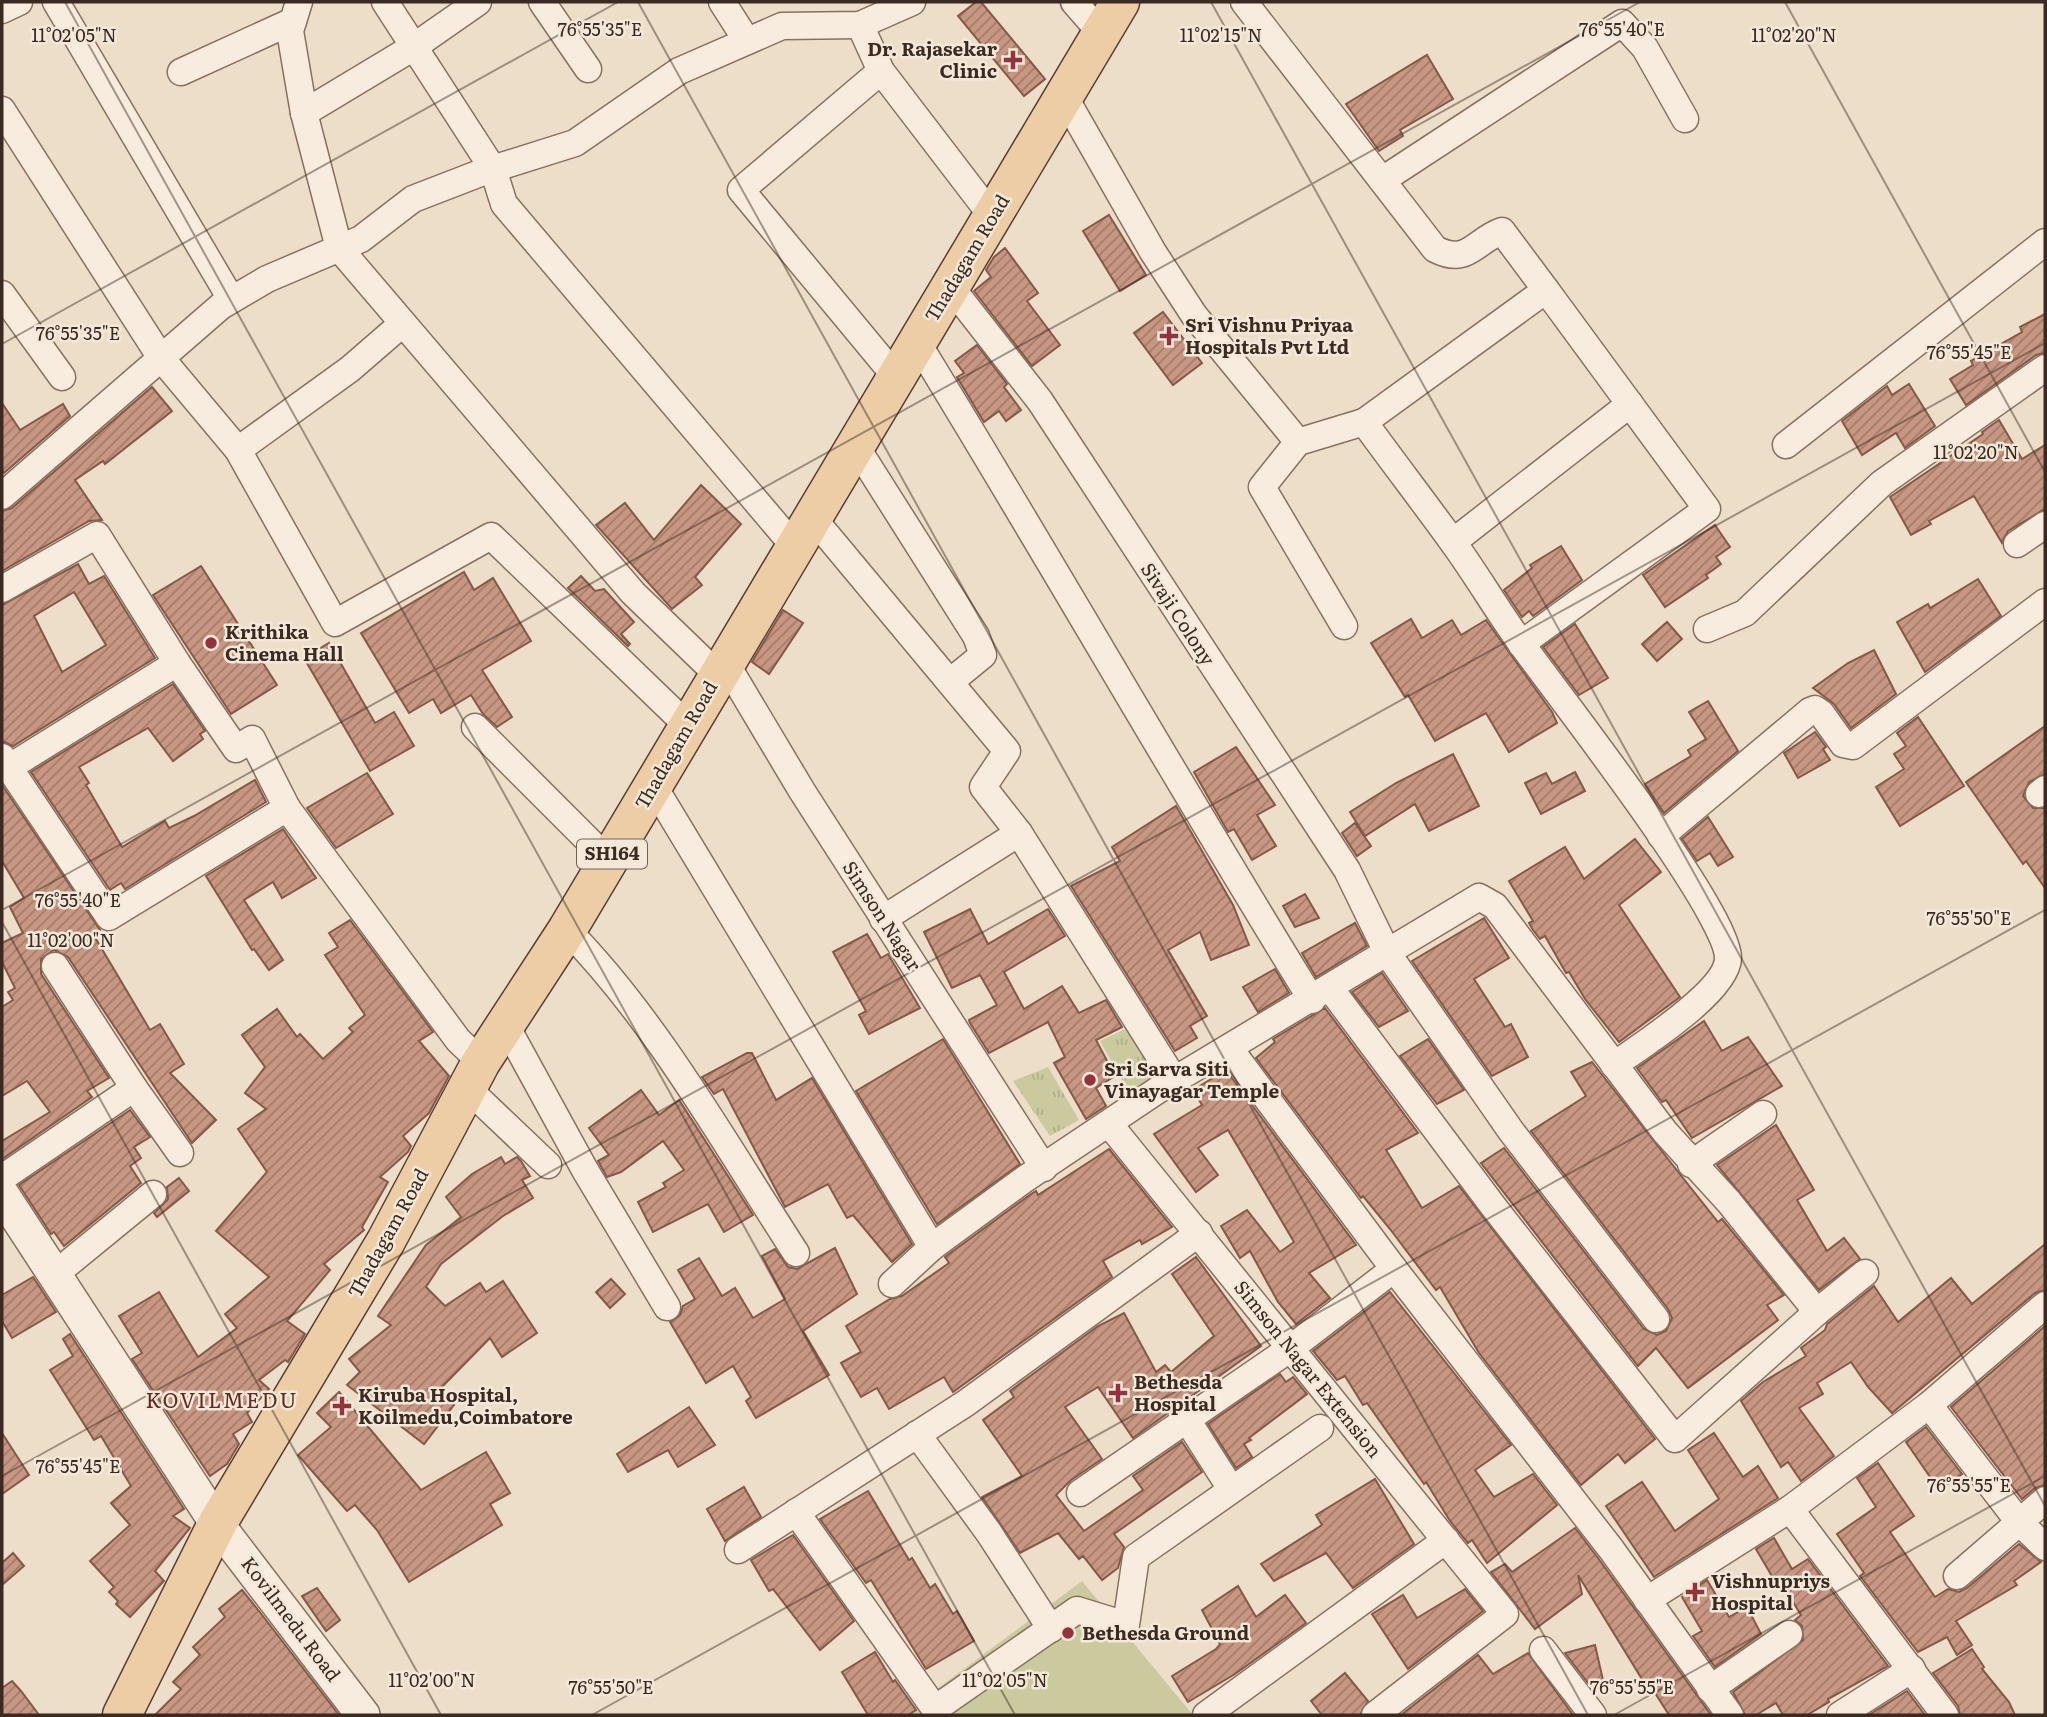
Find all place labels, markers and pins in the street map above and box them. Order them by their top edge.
place label: Dr. Rajasekar Clinic [867,34,998,84]
marker: Dr. Rajasekar Clinic [1003,50,1023,70]
place label: Sri Vishnu Priyaa Hospitals Pvt Ltd [1185,310,1353,360]
marker: Sri Vishnu Priyaa Hospitals Pvt Ltd [1159,326,1179,346]
place label: Krithika Cinema Hall [225,617,344,667]
marker: Krithika Cinema Hall [203,635,219,651]
place label: Sri Sarva Siti Vinayagar Temple [1104,1054,1280,1104]
marker: Sri Sarva Siti Vinayagar Temple [1082,1072,1098,1088]
place label: Bethesda Hospital [1134,1367,1223,1417]
place label: Kiruba Hospital, Koilmedu,Coimbatore [358,1380,573,1430]
marker: Bethesda Hospital [1108,1383,1128,1403]
marker: Kiruba Hospital, Koilmedu,Coimbatore [332,1396,352,1416]
place label: Vishnupriys Hospital [1711,1566,1830,1616]
marker: Vishnupriys Hospital [1685,1582,1705,1602]
place label: Bethesda Ground [1082,1618,1250,1646]
marker: Bethesda Ground [1060,1625,1076,1641]

